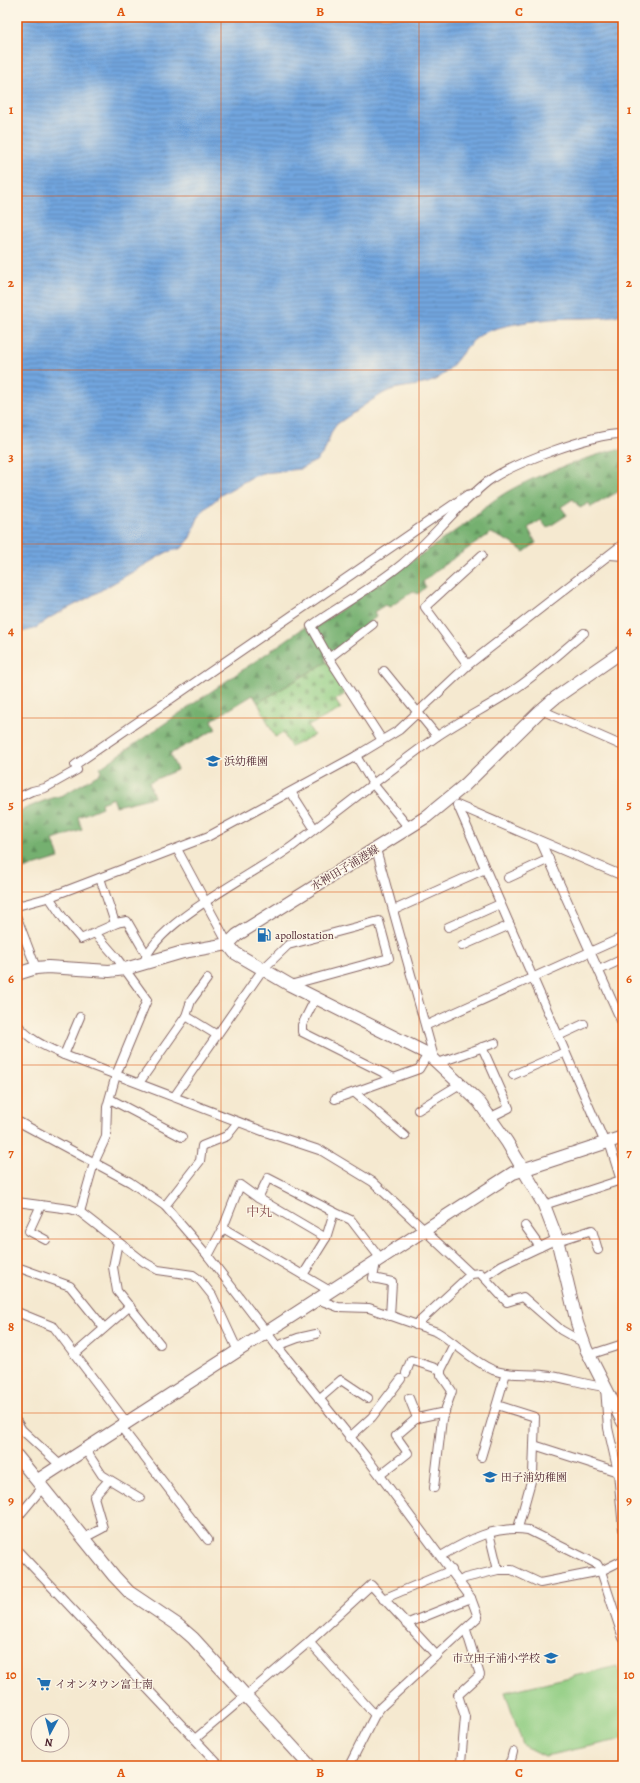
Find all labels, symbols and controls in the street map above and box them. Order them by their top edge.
text: A [116,3,126,20]
text: B [316,3,324,20]
text: C [515,3,523,20]
text: 1 [9,101,14,118]
text: 1 [627,101,632,118]
text: 2 [8,274,15,291]
text: 2 [626,274,633,291]
text: 3 [8,448,14,465]
text: 3 [626,448,632,465]
text: 4 [8,622,14,639]
text: 4 [626,622,632,639]
school or university icon: 浜幼稚園 [205,753,221,769]
place label: 浜幼稚園 [224,754,268,769]
text: 5 [8,796,14,813]
text: 5 [626,796,632,813]
street label: 水神田子浦港線 [308,842,382,894]
fuel station icon: apollostation [256,927,272,943]
place label: apollostation [275,928,334,943]
text: 6 [8,970,14,987]
text: 6 [626,970,632,987]
text: 7 [8,1144,14,1161]
text: 7 [626,1144,632,1161]
district label: 中丸 [246,1203,272,1220]
text: 8 [8,1318,14,1335]
text: 8 [626,1318,632,1335]
school or university icon: 田子浦幼稚園 [482,1469,498,1485]
place label: 田子浦幼稚園 [501,1470,567,1485]
text: 9 [8,1492,14,1509]
text: 9 [626,1492,632,1509]
school or university icon: 市立田子浦小学校 [543,1650,559,1666]
place label: 市立田子浦小学校 [452,1651,540,1666]
text: 10 [5,1666,17,1683]
text: 10 [623,1666,635,1683]
supermarket icon: イオンタウン富士南 [36,1676,52,1692]
place label: イオンタウン富士南 [55,1677,153,1692]
north arrow [30,1713,70,1753]
text: N [44,1734,54,1750]
text: A [116,1764,126,1781]
text: B [316,1764,324,1781]
text: C [515,1764,523,1781]

